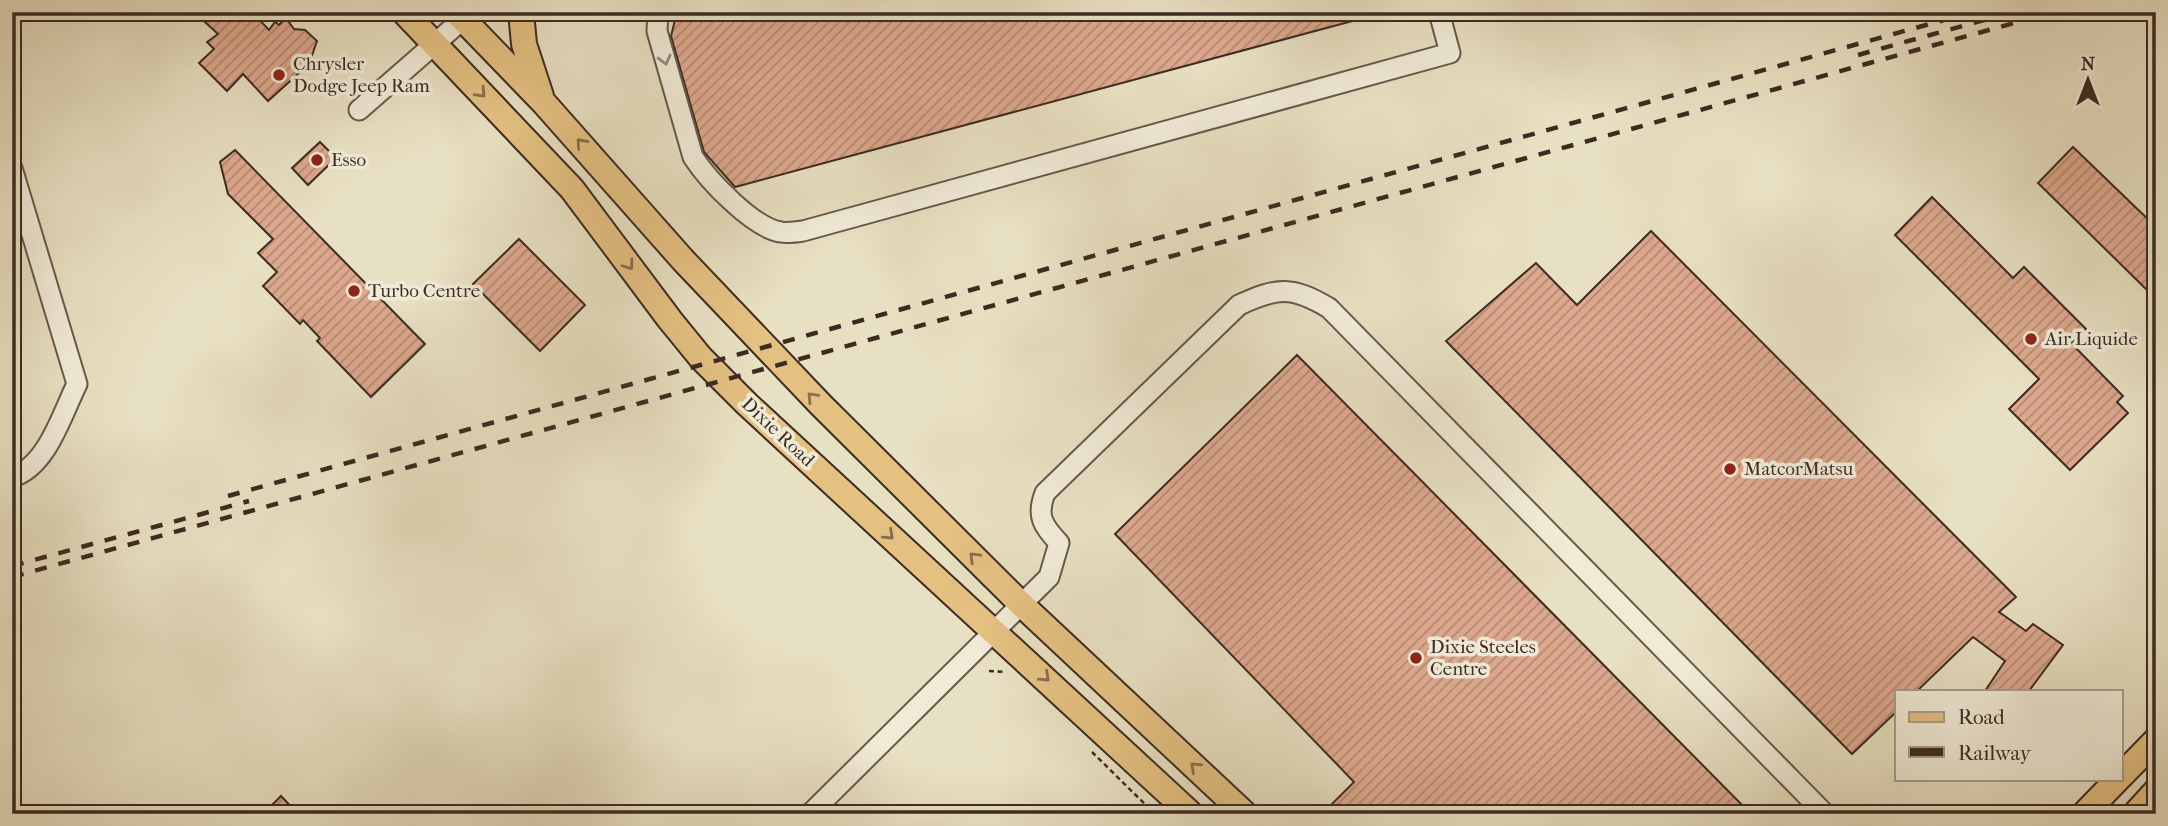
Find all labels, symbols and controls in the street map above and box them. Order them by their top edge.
north arrow [2052,46,2122,116]
place label: Chrysler Dodge Jeep Ram [293,53,430,97]
text: N [2081,53,2096,75]
one-way arrow [656,54,671,66]
marker: Chrysler Dodge Jeep Ram [271,67,287,83]
one-way arrow [473,84,485,97]
one-way arrow [576,138,589,151]
place label: Esso [331,149,367,171]
marker: Esso [309,152,325,168]
one-way arrow [621,257,634,270]
place label: Turbo Centre [368,280,480,302]
marker: Turbo Centre [346,283,362,299]
place label: Air Liquide [2044,328,2138,350]
marker: Air Liquide [2023,331,2039,347]
one-way arrow [808,392,821,405]
street label: Dixie Road [737,393,819,472]
place label: MatcorMatsu [1744,458,1853,480]
marker: MatcorMatsu [1722,461,1738,477]
one-way arrow [881,526,894,539]
one-way arrow [969,553,982,566]
place label: Dixie Steeles Centre [1430,636,1536,680]
marker: Dixie Steeles Centre [1408,650,1424,666]
one-way arrow [1037,669,1050,682]
legend [1895,690,2122,780]
text: Road [1958,705,2005,729]
text: Railway [1958,741,2032,765]
one-way arrow [1190,763,1203,776]

